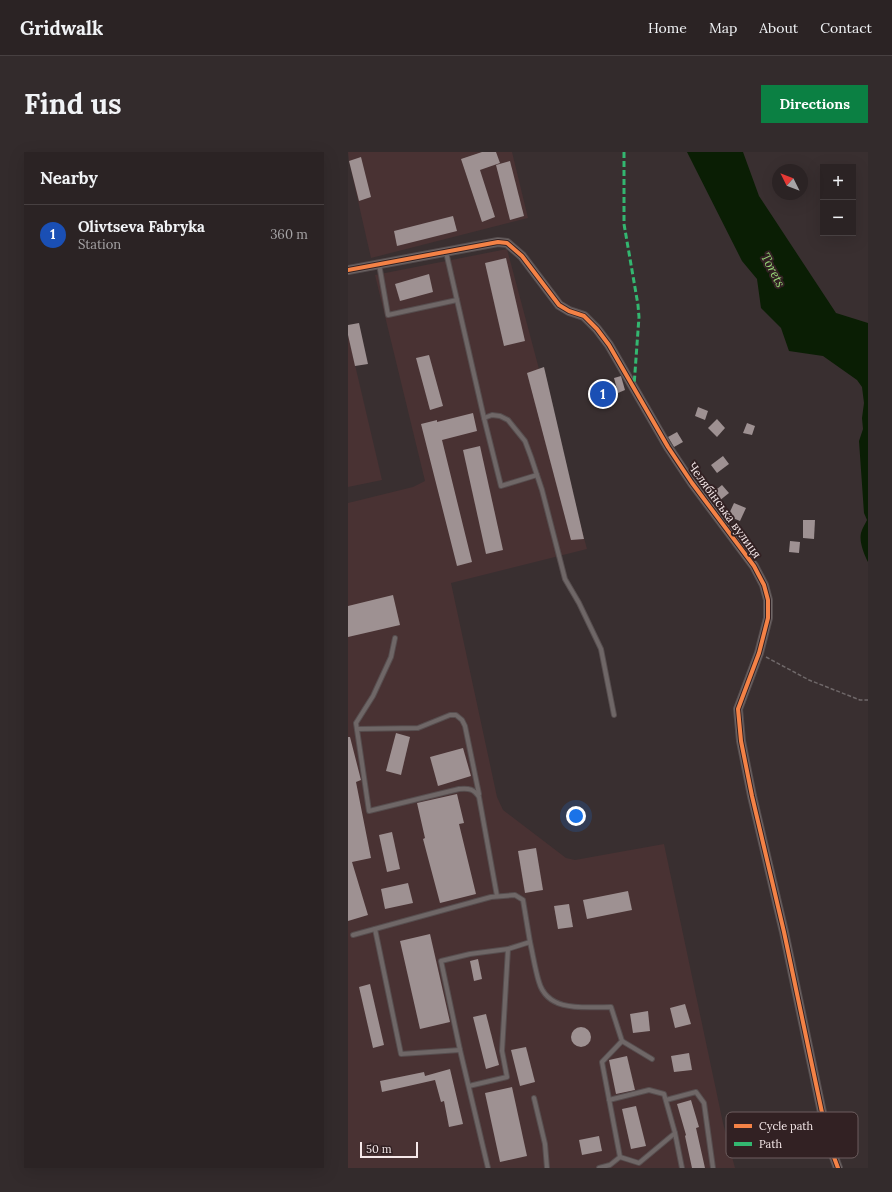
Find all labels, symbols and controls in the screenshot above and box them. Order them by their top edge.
text: Gridwalk [20,16,103,40]
text: Home [648,19,687,37]
text: Map [709,19,737,37]
text: About [759,19,798,37]
text: Contact [820,19,872,37]
button: Directions [761,85,868,123]
text: Find us [24,86,122,122]
north arrow [772,164,808,200]
map controls [820,164,856,236]
button: + [820,164,856,200]
text: Nearby [40,167,98,189]
button: − [820,200,856,236]
text: Olivtseva Fabryka [78,217,205,236]
text: 1 [50,226,56,243]
text: 360 m [270,226,308,243]
text: Station [78,236,121,253]
water label: Torets [757,250,789,290]
pin: 1 [590,379,616,409]
street label: Челябінська вулиця [685,459,765,561]
your location [566,806,586,826]
legend [726,1112,858,1158]
text: Cycle path [759,1119,814,1133]
text: Path [759,1137,782,1151]
scale bar [360,1140,418,1159]
text: 50 m [366,1142,392,1156]

